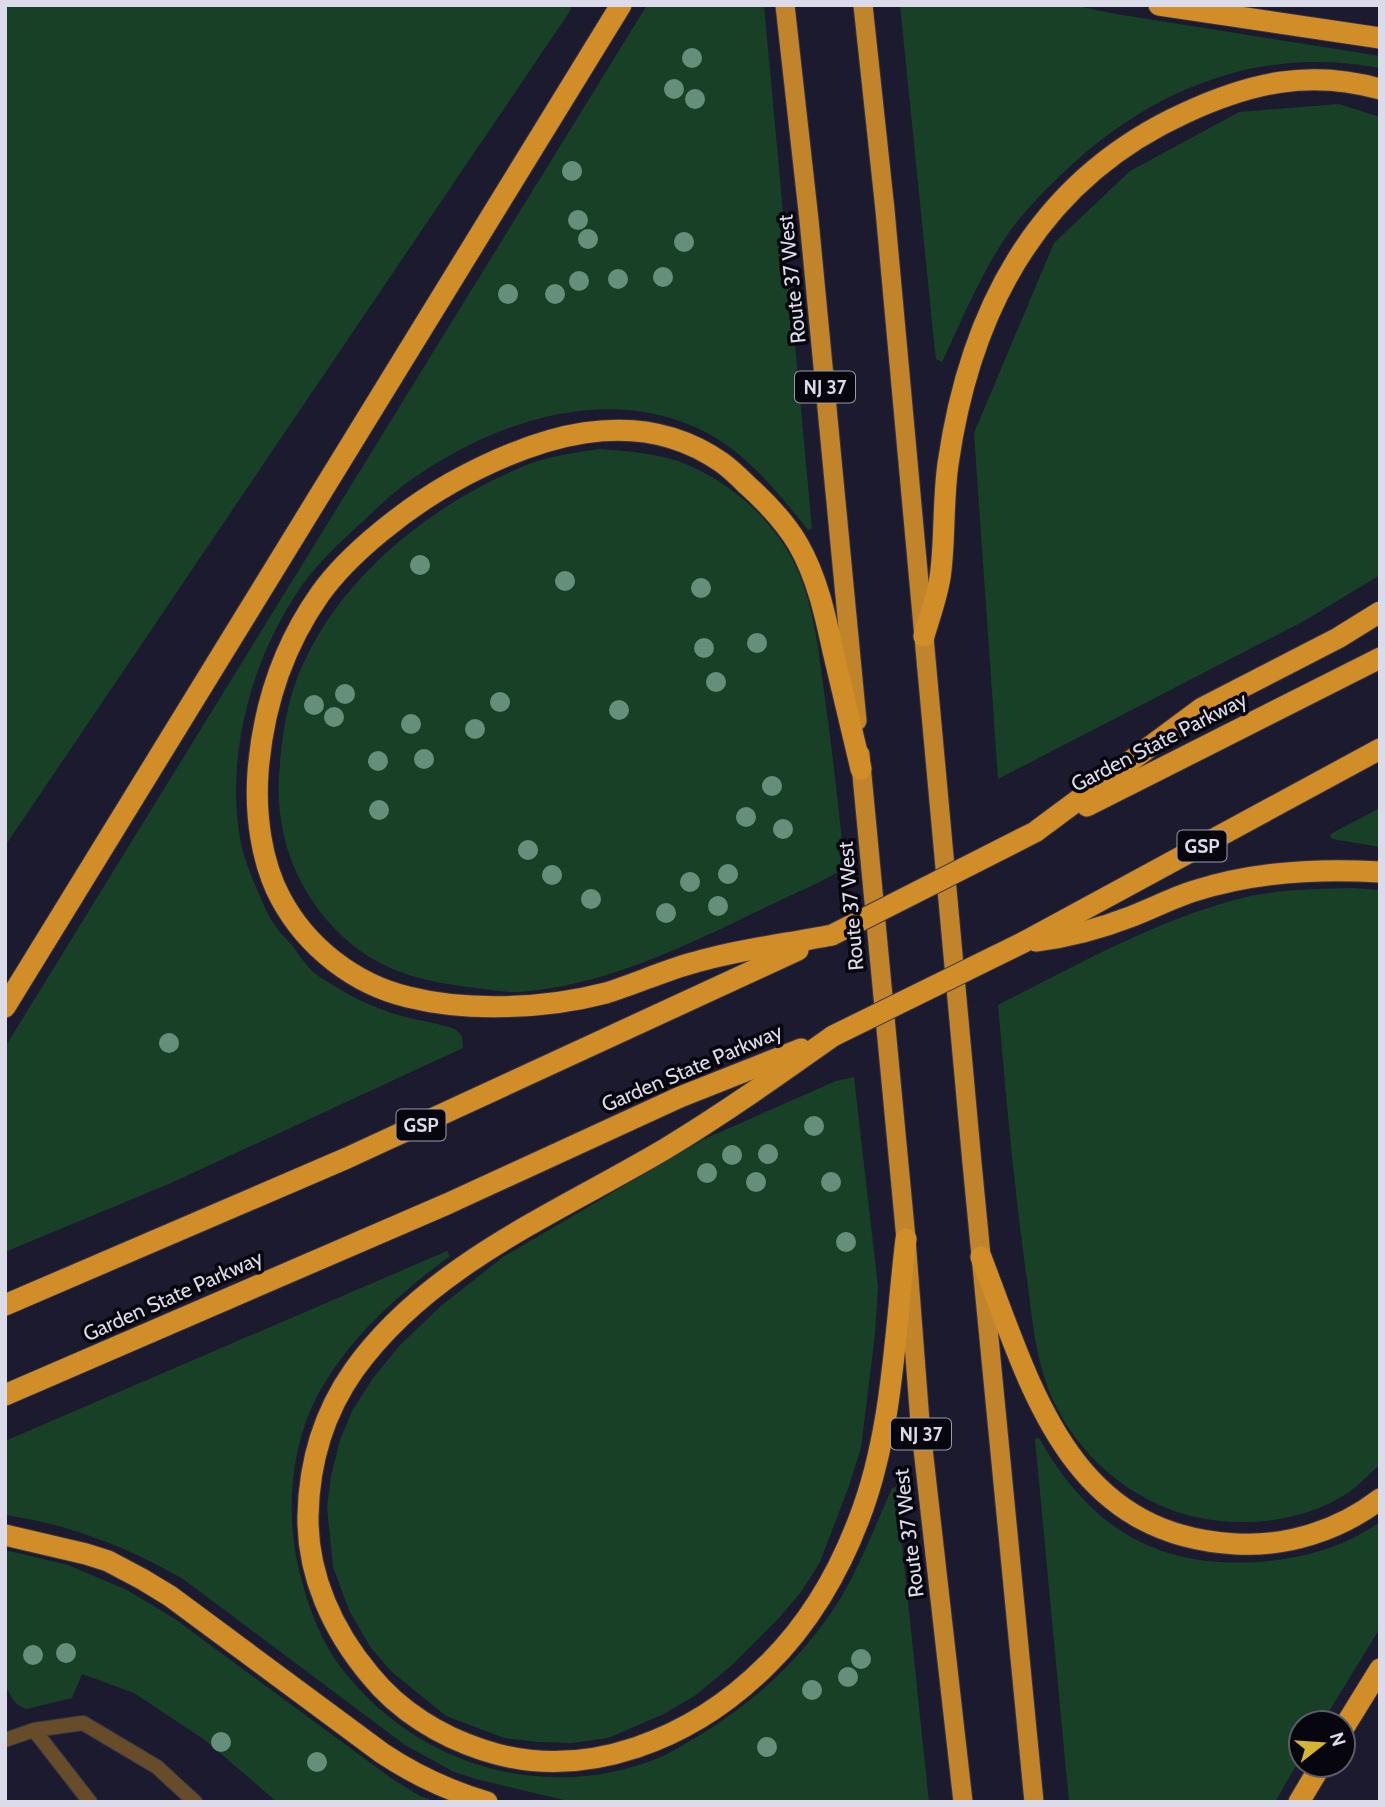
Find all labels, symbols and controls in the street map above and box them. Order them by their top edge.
street label: Route 37 West [772,213,811,345]
road number: NJ 37 [795,372,855,402]
street label: Garden State Parkway [1067,686,1251,797]
road number: GSP [1178,831,1226,862]
street label: Route 37 West [832,840,869,972]
street label: Garden State Parkway [598,1018,786,1117]
road number: GSP [396,1110,446,1140]
street label: Garden State Parkway [79,1245,267,1346]
road number: NJ 37 [891,1418,951,1450]
street label: Route 37 West [888,1467,929,1599]
north arrow [1287,1709,1357,1779]
text: N [1325,1729,1351,1749]

